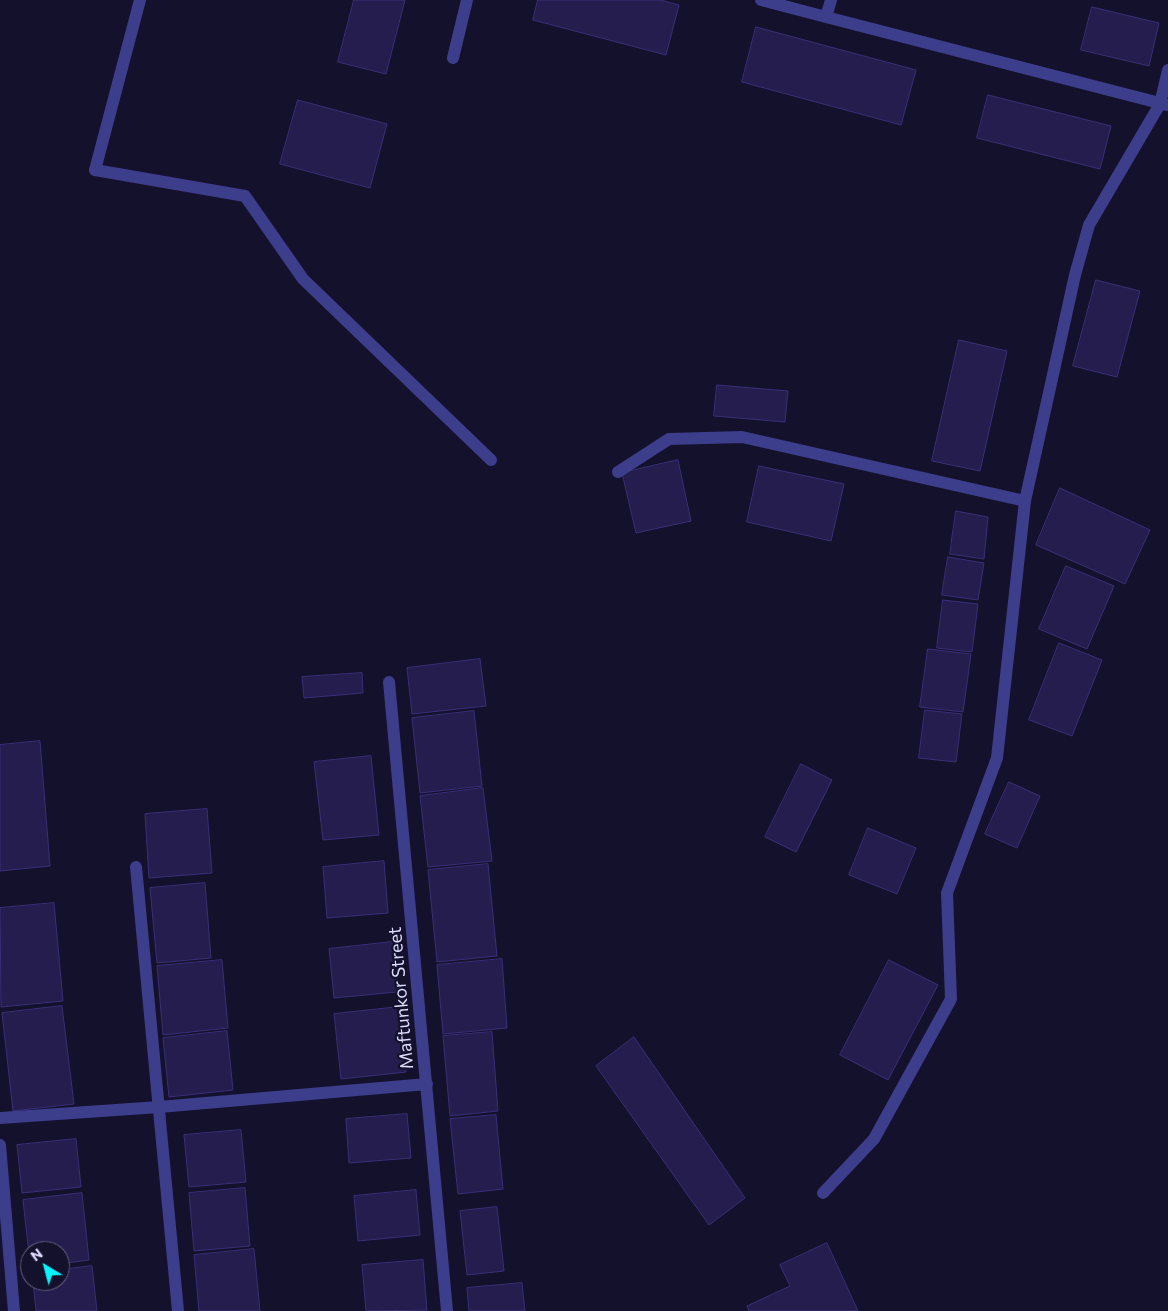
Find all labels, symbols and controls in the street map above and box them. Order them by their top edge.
street label: Maftunkor Street [384,926,418,1070]
north arrow [20,1241,70,1291]
text: N [27,1244,46,1264]

